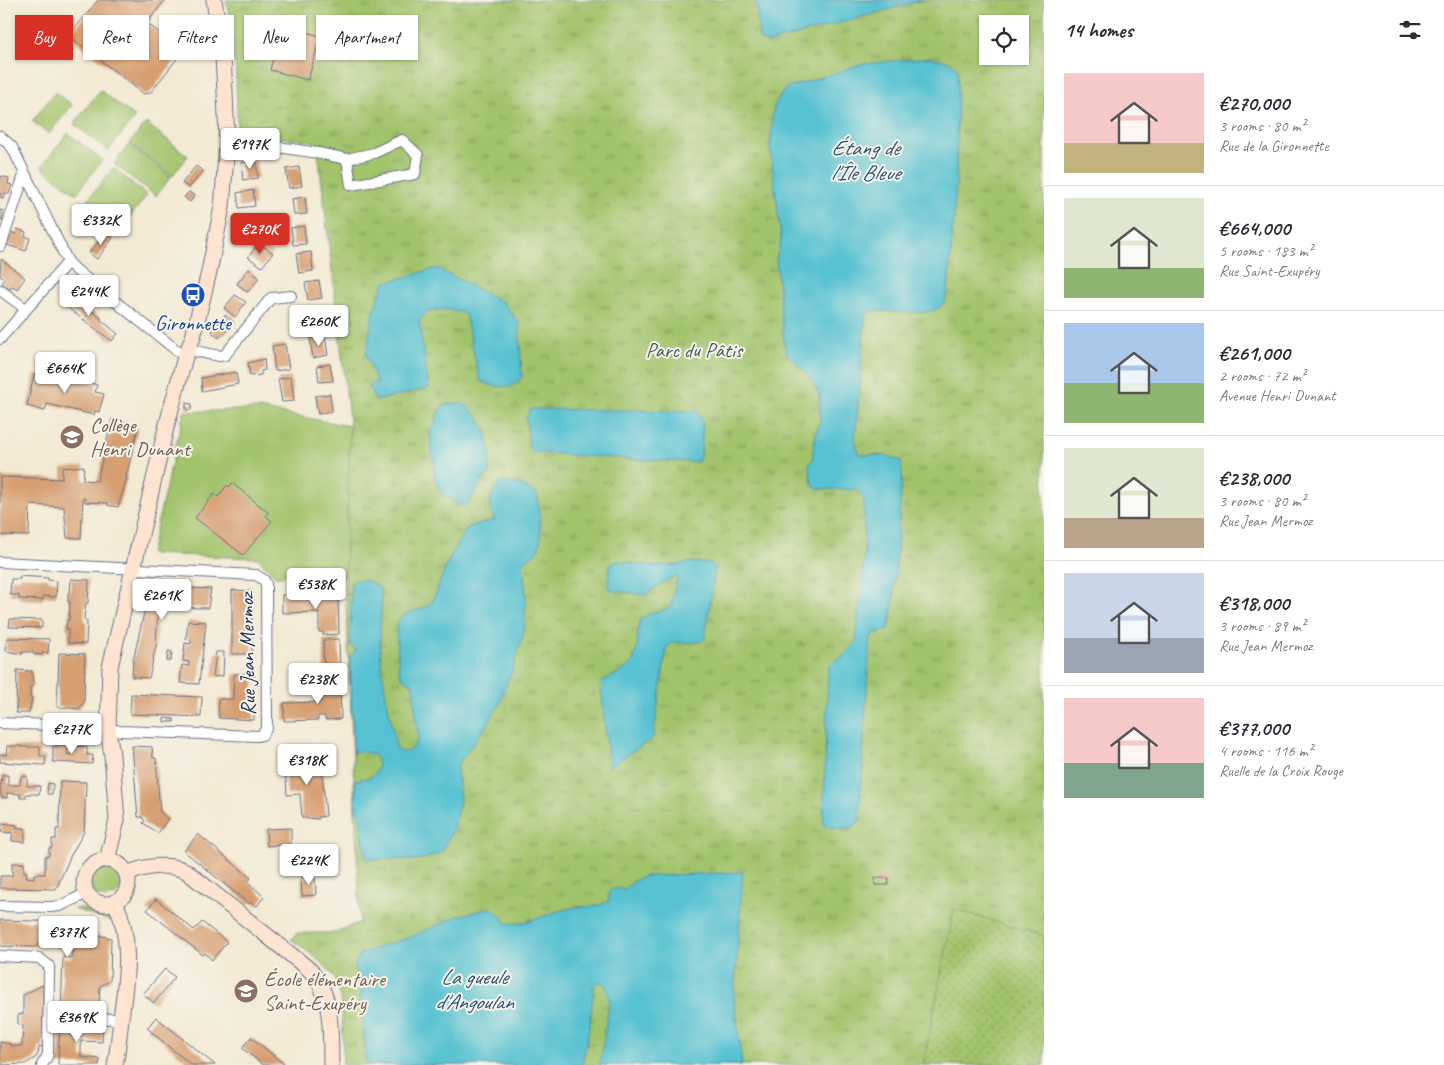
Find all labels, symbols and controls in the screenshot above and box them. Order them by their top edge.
chip: Buy [15,15,73,60]
chip: Rent [83,15,149,60]
chip: Filters [159,15,234,60]
chip: New [244,15,306,60]
chip: Apartment [316,15,418,60]
map controls [979,15,1029,65]
button: locate [979,15,1029,65]
icon: filters [1396,16,1424,44]
text: 14 homes [1064,17,1133,43]
text: €270,000 [1219,90,1289,116]
icon: home [1104,93,1164,153]
text: 3 rooms · 80 m² [1219,116,1305,136]
pin: €197K [215,128,285,170]
text: €197K [232,134,268,154]
water label: Étang de l'Île Bleue [831,134,903,187]
text: Rue de la Gironnette [1219,136,1329,156]
pin: €332K [66,204,136,246]
text: €332K [83,210,119,230]
pin: €270K [225,212,295,255]
text: €664,000 [1219,215,1290,241]
icon: home [1104,218,1164,278]
text: €270K [242,219,278,239]
text: 5 rooms · 183 m² [1219,241,1313,261]
text: Rue Saint-Exupéry [1219,261,1320,281]
pin: €244K [54,274,124,317]
text: €244K [71,281,107,301]
bus stop icon: Gironnette [180,282,206,308]
pin: €260K [284,304,354,347]
place label: Gironnette [155,310,233,336]
text: €260K [300,311,338,331]
park label: Parc du Pâtis [646,337,744,363]
text: €261,000 [1219,340,1290,366]
icon: home [1104,343,1164,403]
pin: €664K [30,352,100,394]
text: €664K [46,358,84,378]
text: 2 rooms · 72 m² [1219,366,1305,386]
text: Avenue Henri Dunant [1219,386,1336,406]
place label: Collège Henri Dunant [90,412,192,462]
school or university icon: Collège Henri Dunant [59,424,85,450]
text: €238,000 [1219,465,1289,491]
icon: home [1104,468,1164,528]
text: 3 rooms · 80 m² [1219,491,1305,511]
text: Rue Jean Mermoz [1219,511,1312,531]
pin: €538K [281,568,351,610]
text: €538K [298,574,334,594]
pin: €261K [127,578,197,621]
text: €261K [143,585,181,605]
street label: Rue Jean Mermoz [233,590,261,716]
text: €318,000 [1219,590,1289,616]
icon: home [1104,593,1164,653]
text: 3 rooms · 89 m² [1219,616,1305,636]
text: Rue Jean Mermoz [1219,636,1312,656]
pin: €238K [283,662,353,705]
text: €238K [300,669,336,689]
pin: €277K [37,712,107,755]
text: €377,000 [1219,715,1289,741]
icon: home [1104,718,1164,778]
text: €277K [54,719,90,739]
text: 4 rooms · 116 m² [1219,741,1313,761]
pin: €318K [272,744,342,786]
text: €318K [289,750,325,770]
text: Ruelle de la Croix Rouge [1219,761,1343,781]
pin: €224K [274,844,344,886]
text: €224K [291,850,327,870]
pin: €377K [33,916,103,958]
text: €377K [50,922,86,942]
water label: La gueule d'Angoulan [435,963,515,1016]
place label: École élémentaire Saint-Exupéry [264,966,387,1016]
school or university icon: École élémentaire Saint-Exupéry [233,978,259,1004]
pin: €369K [42,1000,112,1043]
text: €369K [58,1007,96,1027]

